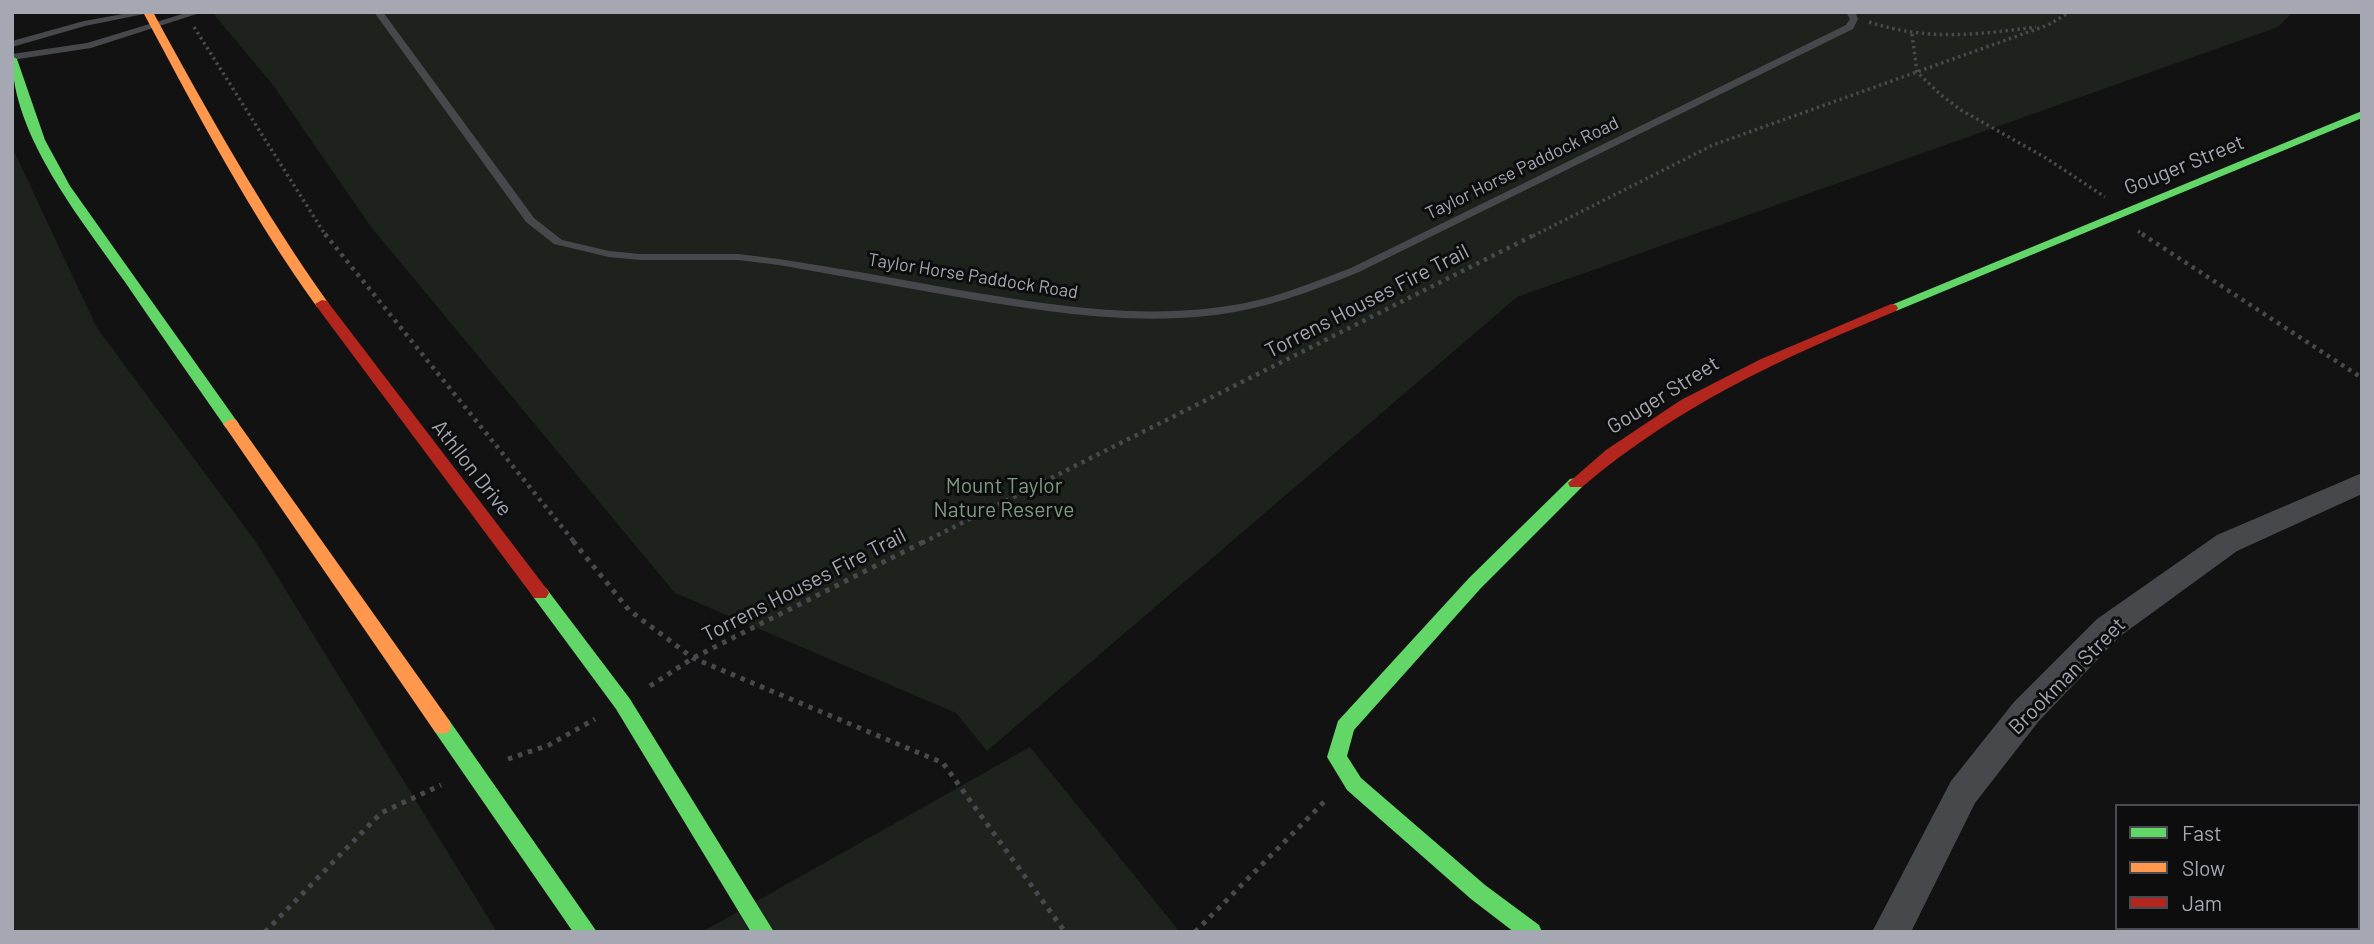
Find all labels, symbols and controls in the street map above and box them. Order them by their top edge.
street label: Taylor Horse Paddock Road [1422,112,1622,224]
street label: Gouger Street [2120,130,2248,200]
street label: Torrens Houses Fire Trail [1261,239,1473,363]
street label: Taylor Horse Paddock Road [866,249,1080,303]
street label: Gouger Street [1602,351,1724,439]
street label: Athllon Drive [427,415,517,521]
park label: Mount Taylor Nature Reserve [934,473,1074,523]
street label: Torrens Houses Fire Trail [698,523,910,647]
street label: Brookman Street [2003,612,2131,740]
legend [2115,804,2360,930]
text: Fast [2182,820,2222,845]
text: Slow [2182,855,2225,880]
text: Jam [2182,890,2222,915]

